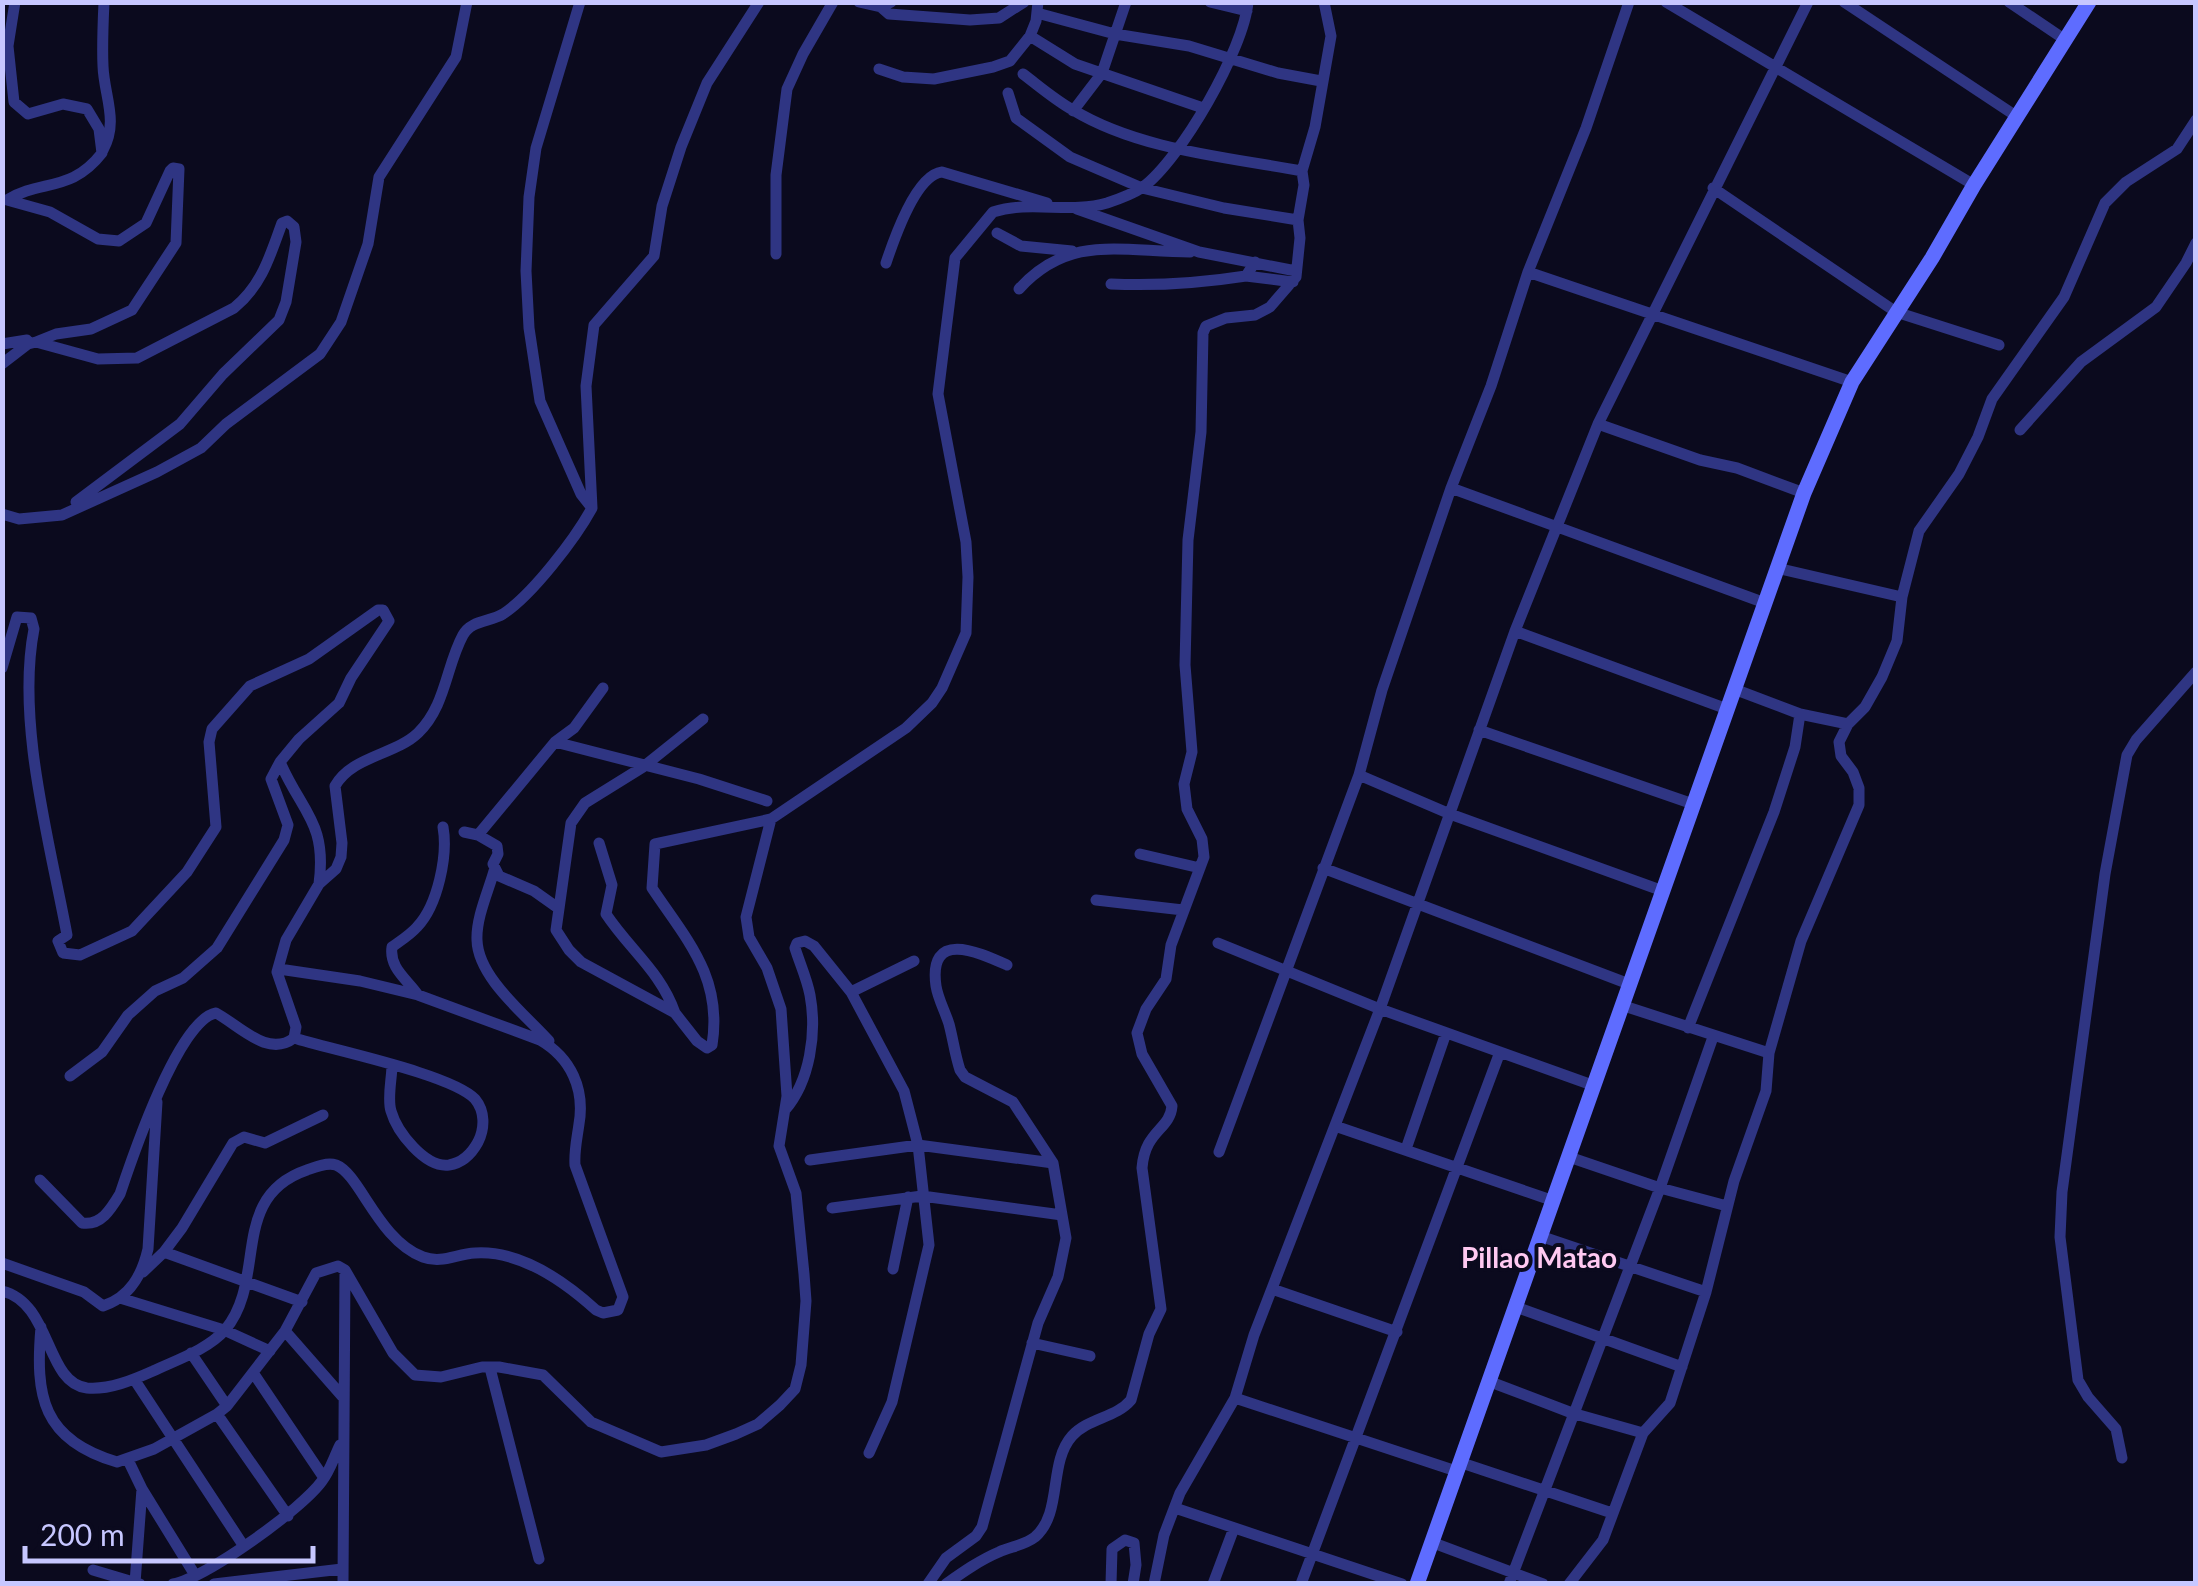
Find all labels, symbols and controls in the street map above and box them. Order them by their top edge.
district label: Pillao Matao [1461,1240,1617,1274]
scale bar [25,1501,312,1563]
text: 200 m [40,1516,125,1552]

